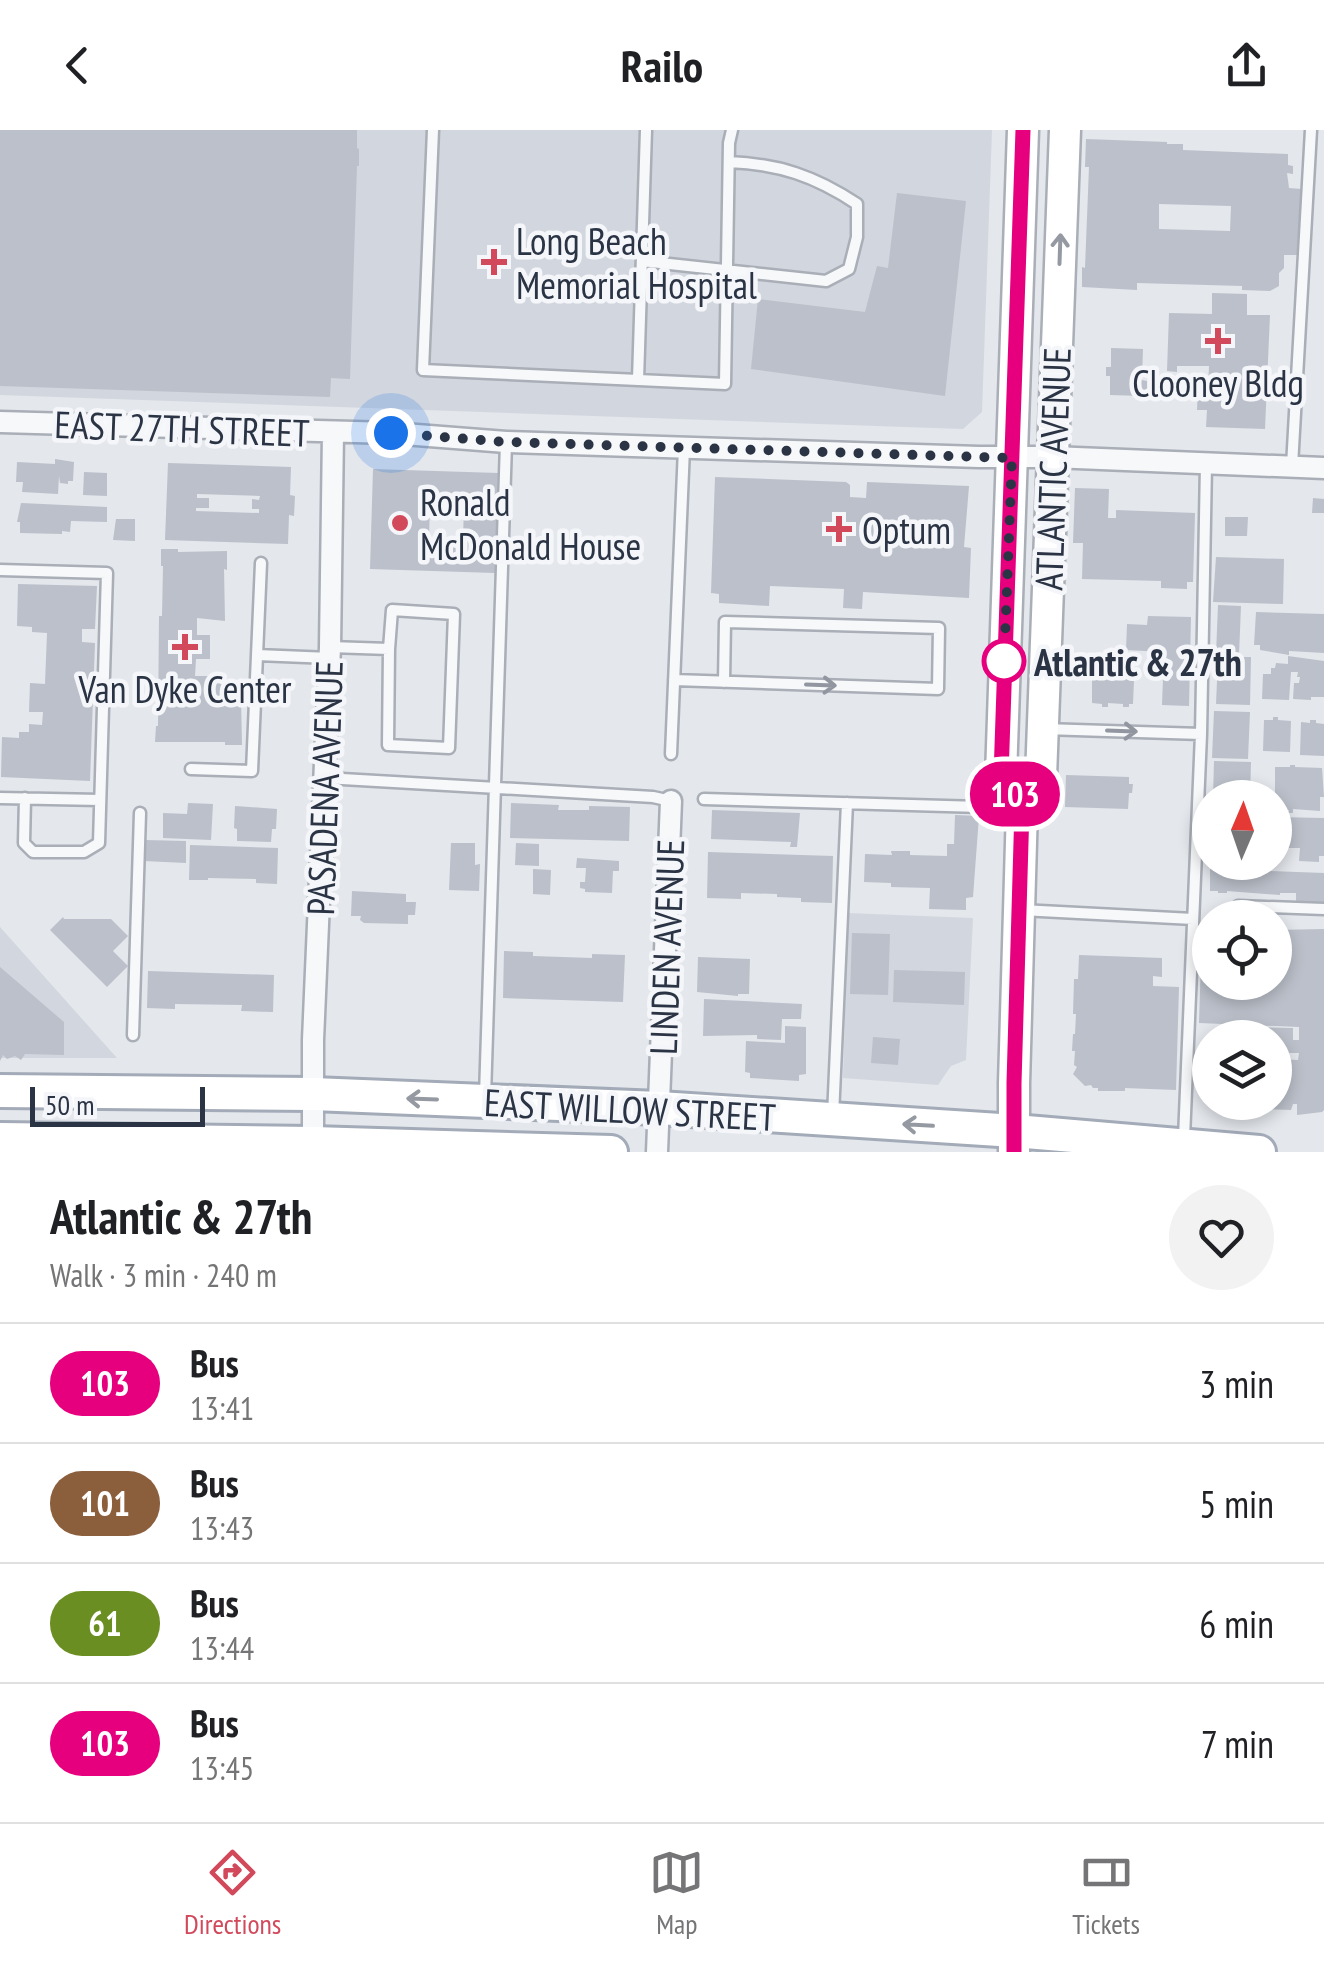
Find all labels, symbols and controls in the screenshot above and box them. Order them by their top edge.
text: Railo [621,36,703,94]
icon: back [50,38,105,93]
icon: share [1219,38,1274,93]
place label: Long Beach Memorial Hospital [516,216,757,309]
one-way arrow [1051,234,1070,266]
marker: Long Beach Memorial Hospital [481,249,507,275]
marker: Clooney Bldg [1205,328,1231,354]
street label: ATLANTIC AVENUE [1023,347,1081,591]
place label: Clooney Bldg [1132,358,1304,407]
street label: EAST 27TH STREET [54,399,310,457]
your location [366,408,416,458]
place label: Ronald McDonald House [420,477,641,570]
place label: Optum [862,505,951,554]
marker: Ronald McDonald House [389,512,411,534]
marker: Optum [826,516,852,542]
marker: Van Dyke Center [172,634,198,660]
place label: Atlantic & 27th [1033,637,1242,686]
marker: Atlantic & 27th [983,640,1025,682]
street label: PASADENA AVENUE [295,660,353,916]
place label: Van Dyke Center [78,664,292,713]
one-way arrow [805,676,837,695]
one-way arrow [1106,722,1138,741]
line badge: 103 [958,762,1072,826]
text: 103 [990,771,1040,817]
north arrow [1192,780,1292,880]
map controls [1192,780,1292,1120]
street label: LINDEN AVENUE [638,838,694,1056]
button: locate [1192,900,1292,1000]
button: layers [1192,1020,1292,1120]
street label: EAST WILLOW STREET [483,1077,777,1141]
scale bar [30,1082,205,1126]
text: 50 m [45,1086,94,1123]
one-way arrow [406,1089,438,1108]
one-way arrow [902,1115,935,1134]
text: Atlantic & 27th [50,1185,312,1247]
button: heart [1169,1185,1274,1290]
text: Walk · 3 min · 240 m [50,1254,277,1296]
text: Bus [190,1338,239,1387]
text: 3 min [1199,1359,1274,1408]
text: 103 [80,1360,130,1406]
text: 13:41 [190,1387,254,1429]
text: Bus [190,1458,239,1507]
text: 5 min [1199,1479,1274,1528]
text: 101 [80,1480,130,1526]
text: 13:43 [190,1507,254,1549]
text: Bus [190,1578,239,1627]
text: 6 min [1199,1599,1274,1648]
text: 61 [88,1600,122,1646]
text: 13:44 [190,1627,254,1669]
text: Bus [190,1698,239,1747]
text: 7 min [1201,1719,1274,1768]
text: 103 [80,1720,130,1766]
text: 13:45 [190,1747,254,1789]
tab: Directions [184,1845,281,1942]
tab: Map [649,1845,704,1942]
tab: Tickets [1072,1845,1140,1942]

